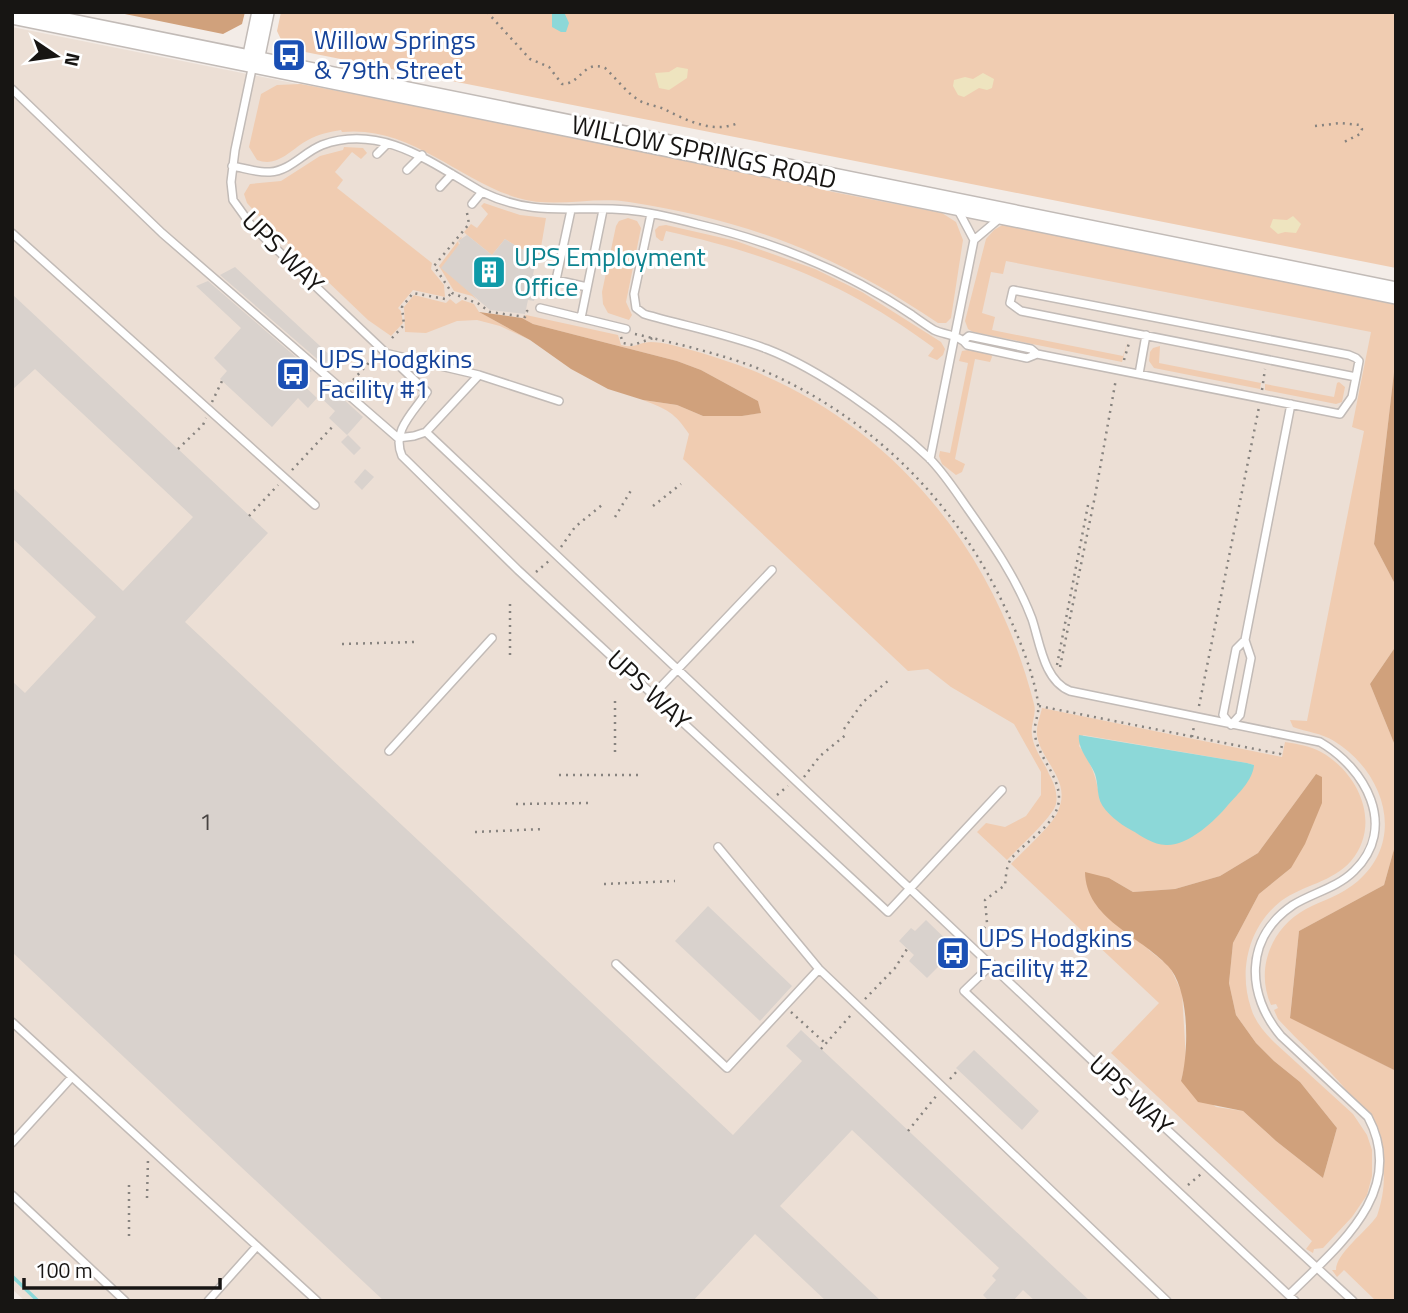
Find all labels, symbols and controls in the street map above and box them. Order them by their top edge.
place label: Willow Springs & 79th Street [314,20,476,89]
north arrow [21,21,91,91]
bus stop icon: Willow Springs & 79th Street [270,36,308,74]
text: N [57,50,89,70]
street label: WILLOW SPRINGS ROAD [568,104,840,199]
street label: UPS WAY [233,202,333,302]
place label: UPS Employment Office [514,237,706,306]
building icon: UPS Employment Office [470,253,508,291]
place label: UPS Hodgkins Facility #1 [318,339,472,408]
bus stop icon: UPS Hodgkins Facility #1 [274,355,312,393]
street label: UPS WAY [598,640,700,739]
house number: 1 [200,804,212,839]
place label: UPS Hodgkins Facility #2 [978,918,1132,987]
bus stop icon: UPS Hodgkins Facility #2 [934,934,972,972]
street label: UPS WAY [1080,1045,1182,1144]
scale bar [24,1246,220,1290]
text: 100 m [35,1254,92,1286]

